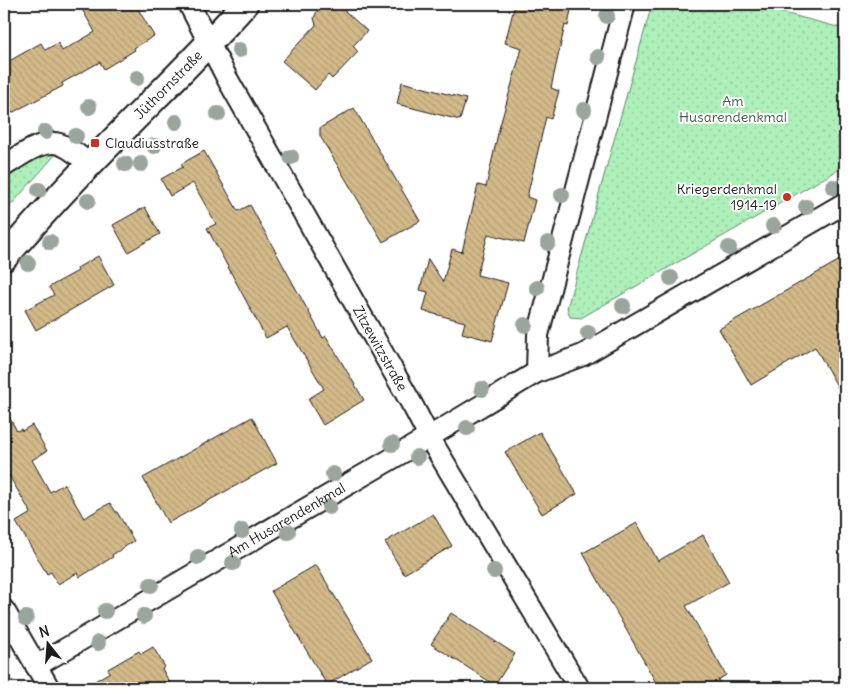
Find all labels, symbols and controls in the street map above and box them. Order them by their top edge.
street label: Jüthornstraße [130,46,206,123]
park label: Am Husarendenkmal [679,92,787,126]
place label: Claudiusstraße [105,134,199,152]
marker: Claudiusstraße [89,137,101,149]
place label: Kriegerdenkmal 1914-19 [677,180,777,214]
marker: Kriegerdenkmal 1914-19 [781,191,793,203]
street label: Zitzewitzstraße [349,303,412,394]
street label: Am Husarendenkmal [225,479,348,561]
north arrow [22,620,72,670]
text: N [37,622,51,642]

